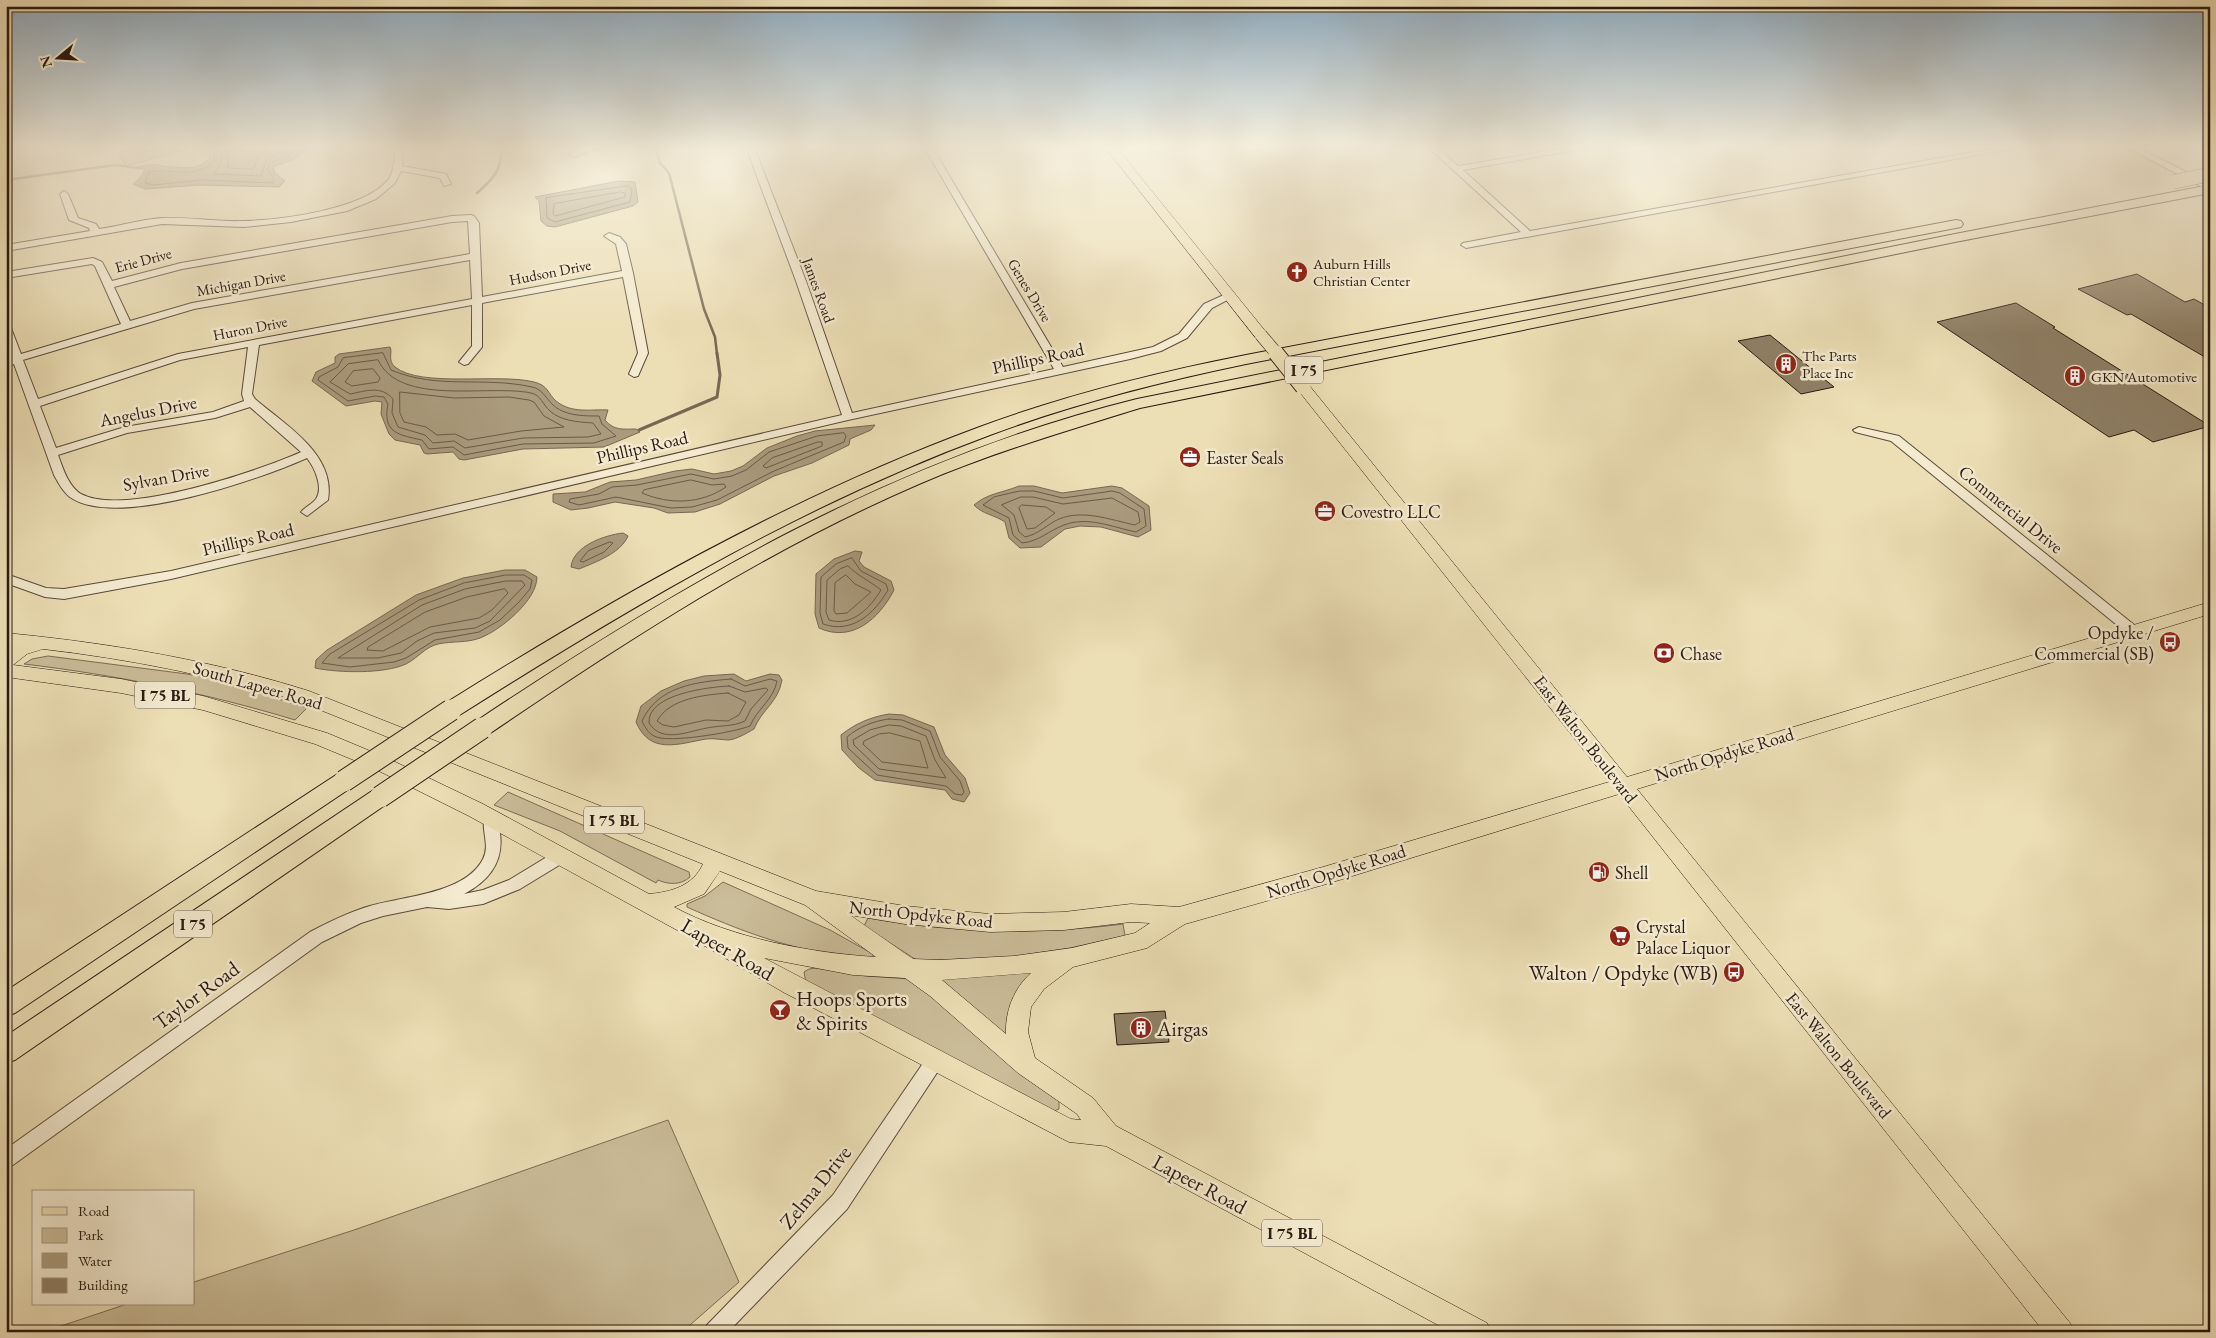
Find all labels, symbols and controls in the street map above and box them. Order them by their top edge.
north arrow [32,32,82,82]
text: N [35,53,56,70]
street label: Erie Drive [113,243,174,277]
street label: James Road [798,253,840,326]
place label: Auburn Hills Christian Center [1312,254,1410,290]
street label: Hudson Drive [508,255,593,289]
street label: Genes Drive [1004,255,1056,325]
church icon: Auburn Hills Christian Center [1285,260,1309,284]
street label: Michigan Drive [195,266,287,300]
street label: Huron Drive [211,311,289,345]
street label: Phillips Road [990,337,1087,379]
place label: The Parts Place Inc [1802,346,1857,382]
building icon: The Parts Place Inc [1774,352,1798,376]
road number: I 75 [1285,356,1323,384]
building icon: GKN Automotive [2063,364,2087,388]
place label: GKN Automotive [2091,367,2197,386]
street label: Angelus Drive [96,390,199,432]
street label: Phillips Road [594,425,691,469]
office icon: Easter Seals [1178,445,1202,469]
place label: Easter Seals [1206,446,1284,469]
street label: Sylvan Drive [121,458,211,496]
street label: Commercial Drive [1954,460,2068,558]
office icon: Covestro LLC [1313,499,1337,523]
place label: Covestro LLC [1341,500,1441,523]
street label: Phillips Road [200,517,297,561]
place label: Opdyke / Commercial (SB) [2034,621,2154,665]
bus stop icon: Opdyke / Commercial (SB) [2158,630,2182,654]
bank icon: Chase [1652,641,1676,665]
place label: Chase [1680,642,1722,665]
street label: South Lapeer Road [191,656,326,715]
street label: East Walton Boulevard [1529,670,1644,808]
road number: I 75 BL [135,682,195,708]
street label: North Opdyke Road [1652,722,1797,786]
road number: I 75 BL [584,806,644,834]
street label: North Opdyke Road [1264,839,1409,903]
fuel station icon: Shell [1587,860,1611,884]
place label: Shell [1615,861,1648,884]
street label: North Opdyke Road [848,895,995,933]
road number: I 75 [174,911,212,938]
street label: Lapeer Road [677,912,780,987]
place label: Crystal Palace Liquor [1636,915,1730,959]
supermarket icon: Crystal Palace Liquor [1608,924,1632,948]
street label: Taylor Road [148,955,245,1035]
place label: Walton / Opdyke (WB) [1529,959,1718,986]
bus stop icon: Walton / Opdyke (WB) [1722,960,1746,984]
place label: Hoops Sports & Spirits [796,985,907,1036]
street label: East Walton Boulevard [1781,987,1898,1124]
bar icon: Hoops Sports & Spirits [768,998,792,1022]
place label: Airgas [1156,1015,1208,1042]
building icon: Airgas [1129,1016,1153,1040]
street label: Zelma Drive [773,1140,857,1234]
street label: Lapeer Road [1148,1148,1252,1220]
legend [32,1190,195,1306]
text: Road [78,1201,110,1220]
road number: I 75 BL [1262,1220,1322,1246]
text: Park [78,1225,105,1244]
text: Water [78,1251,112,1270]
text: Building [78,1275,128,1294]

